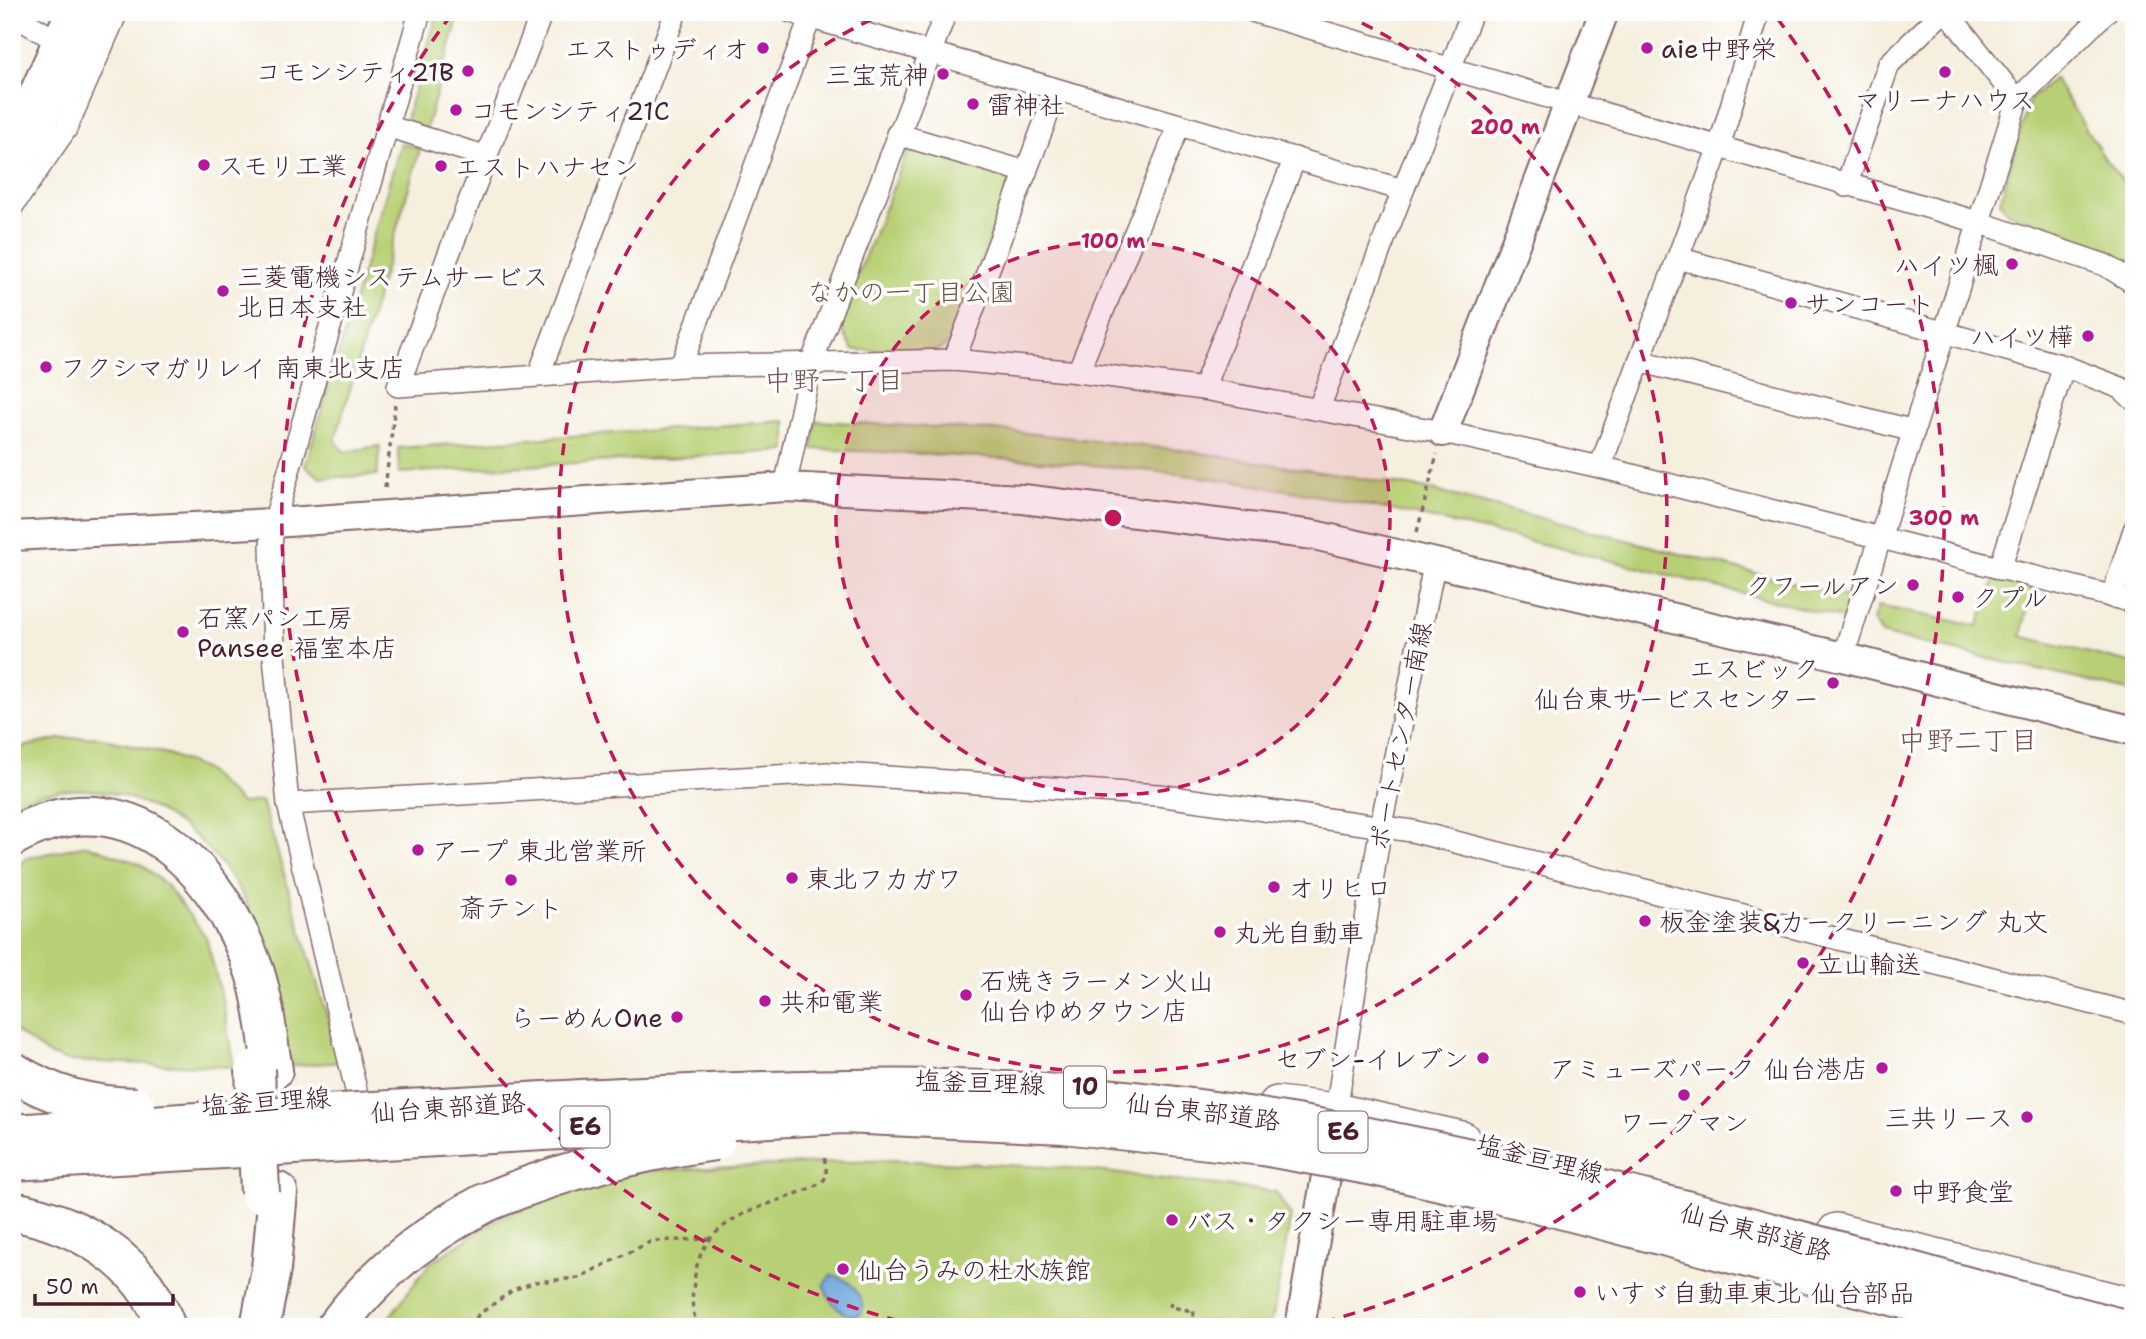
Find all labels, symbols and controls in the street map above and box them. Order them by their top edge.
place label: エストゥディオ [565,31,749,66]
place label: aie中野栄 [1661,31,1777,66]
marker: エストゥディオ [755,40,771,56]
marker: aie中野栄 [1639,40,1655,56]
place label: コモンシティ21B [255,54,454,89]
place label: 三宝荒神 [825,57,929,92]
marker: コモンシティ21B [460,63,476,79]
marker: マリーナハウス [1937,64,1953,80]
marker: 三宝荒神 [935,66,951,82]
place label: マリーナハウス [1855,82,2035,117]
place label: 雷神社 [987,87,1065,122]
place label: コモンシティ21C [470,93,670,128]
marker: 雷神社 [965,96,981,112]
marker: コモンシティ21C [448,102,464,118]
text: 200 m [1470,113,1540,141]
place label: スモリ工業 [218,148,347,183]
place label: エストハナセン [455,149,639,184]
marker: スモリ工業 [196,157,212,173]
marker: エストハナセン [433,158,449,174]
text: 100 m [1081,227,1145,255]
place label: ハイツ楓 [1894,247,1998,282]
marker: ハイツ楓 [2004,256,2020,272]
place label: 三菱電機システムサービス 北日本支社 [237,259,548,324]
park label: なかの一丁目公園 [807,274,1015,309]
marker: 三菱電機システムサービス 北日本支社 [215,283,231,299]
place label: サンコート [1805,286,1935,321]
marker: サンコート [1783,295,1799,311]
place label: ハイツ樺 [1970,319,2074,354]
marker: ハイツ樺 [2080,328,2096,344]
place label: フクシマガリレイ 南東北支店 [60,350,405,385]
marker: フクシマガリレイ 南東北支店 [38,359,54,375]
district label: 中野一丁目 [764,361,904,399]
text: 300 m [1909,504,1979,532]
centre of rings [1101,506,1125,530]
place label: クフールアン [1745,568,1899,603]
marker: クフールアン [1905,577,1921,593]
place label: クプル [1972,580,2048,615]
marker: クプル [1950,589,1966,605]
place label: 石窯パン工房 Pansee 福室本店 [197,600,397,665]
street label: ポートセンター南線 [1361,618,1439,854]
marker: 石窯パン工房 Pansee 福室本店 [175,624,191,640]
place label: エスビック 仙台東サービスセンター [1534,651,1819,716]
marker: エスビック 仙台東サービスセンター [1825,675,1841,691]
district label: 中野二丁目 [1898,721,2038,759]
place label: アープ 東北営業所 [432,833,647,868]
marker: アープ 東北営業所 [410,842,426,858]
place label: 東北フカガワ [806,861,962,896]
marker: 東北フカガワ [784,870,800,886]
place label: オリヒロ [1288,870,1392,905]
marker: 斎テント [503,872,519,888]
marker: オリヒロ [1266,879,1282,895]
place label: 斎テント [459,890,563,925]
place label: 板金塗装&カークリーニング 丸文 [1659,904,2048,939]
marker: 板金塗装&カークリーニング 丸文 [1637,913,1653,929]
place label: 丸光自動車 [1234,915,1364,950]
marker: 丸光自動車 [1212,924,1228,940]
place label: 立山輸送 [1817,946,1921,981]
marker: 立山輸送 [1795,955,1811,971]
place label: 石焼きラーメン火山 仙台ゆめタウン店 [980,963,1214,1028]
place label: 共和電業 [779,984,883,1019]
marker: 石焼きラーメン火山 仙台ゆめタウン店 [958,987,974,1003]
marker: 共和電業 [757,993,773,1009]
place label: らーめんOne [510,1000,663,1035]
marker: らーめんOne [669,1009,685,1025]
place label: セブン-イレブン [1274,1041,1469,1076]
marker: セブン-イレブン [1475,1050,1491,1066]
place label: アミューズパーク 仙台港店 [1549,1051,1868,1086]
marker: アミューズパーク 仙台港店 [1874,1060,1890,1076]
street label: 塩釜亘理線 [914,1062,1046,1102]
road number: 10 [1064,1066,1106,1107]
street label: 塩釜亘理線 [200,1079,332,1123]
street label: 仙台東部道路 [369,1084,527,1130]
street label: 仙台東部道路 [1123,1084,1283,1138]
marker: ワークマン [1676,1087,1692,1103]
place label: 三共リース [1885,1100,2013,1135]
place label: ワークマン [1619,1105,1749,1140]
road number: E6 [560,1106,610,1148]
marker: 三共リース [2019,1109,2035,1125]
road number: E6 [1318,1112,1368,1152]
street label: 塩釜亘理線 [1473,1125,1607,1191]
place label: 中野食堂 [1910,1174,2014,1209]
marker: 中野食堂 [1888,1183,1904,1199]
street label: 仙台東部道路 [1676,1194,1836,1268]
place label: バス・タクシー専用駐車場 [1186,1203,1497,1238]
marker: バス・タクシー専用駐車場 [1164,1212,1180,1228]
place label: 仙台うみの杜水族館 [857,1252,1091,1287]
marker: 仙台うみの杜水族館 [835,1261,851,1277]
scale bar [35,1262,173,1306]
text: 50 m [46,1273,99,1301]
place label: いすゞ自動車東北 仙台部品 [1594,1275,1915,1310]
marker: いすゞ自動車東北 仙台部品 [1572,1284,1588,1300]

